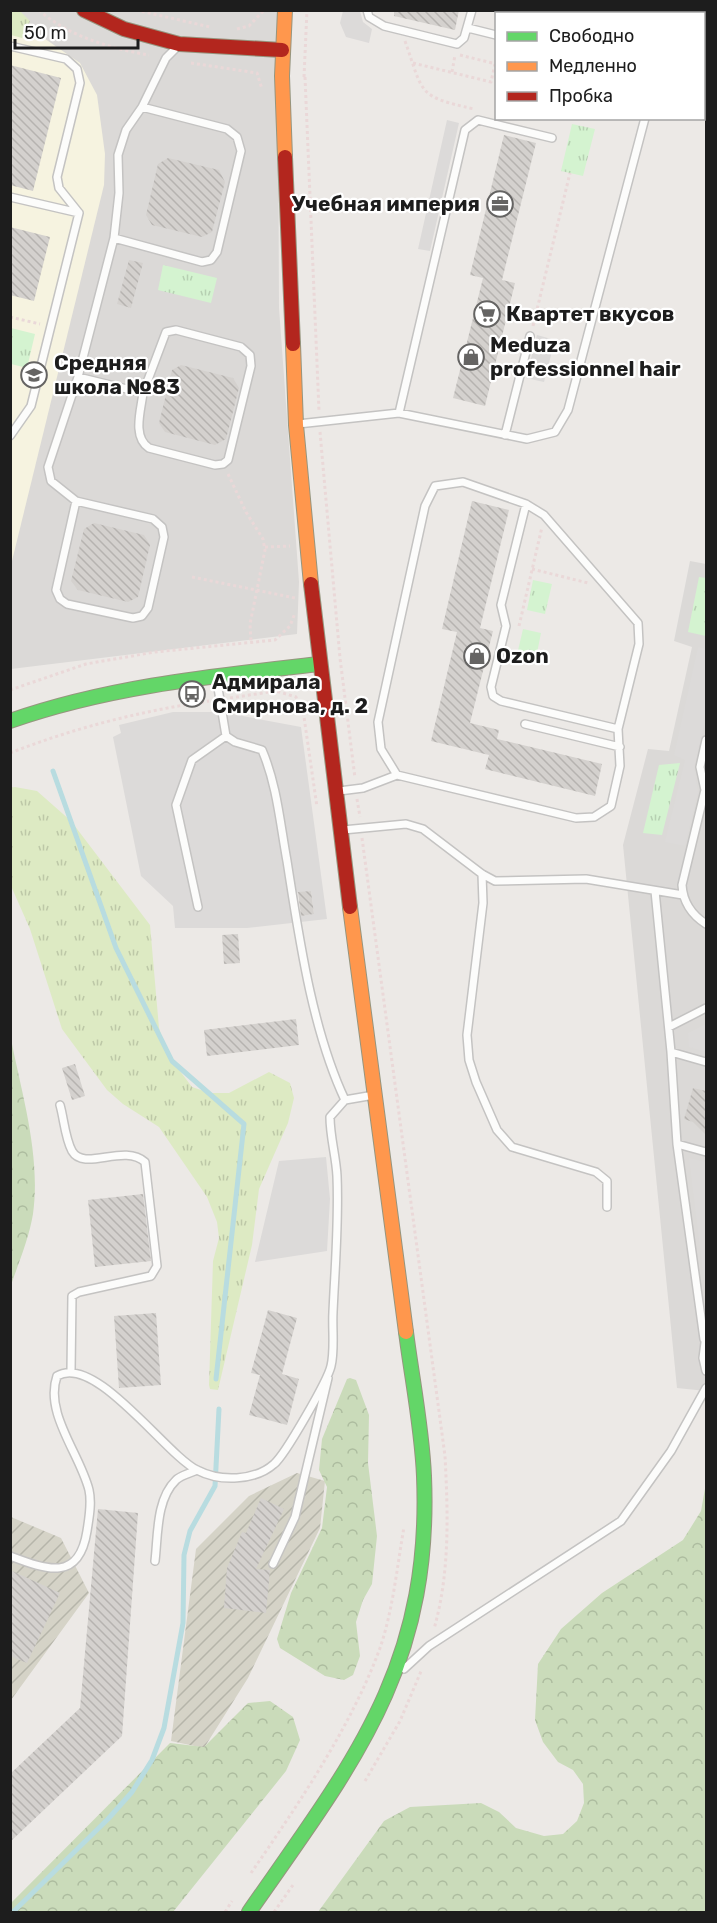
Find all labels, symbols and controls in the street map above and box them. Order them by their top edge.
scale bar [15,12,138,50]
legend [495,12,705,120]
text: 50 m [24,22,67,44]
text: Свободно [549,25,634,47]
text: Медленно [549,55,637,77]
text: Пробка [549,85,613,107]
office icon: Учебная империя [485,189,515,219]
place label: Учебная империя [292,191,480,216]
supermarket icon: Квартет вкусов [472,299,502,329]
place label: Квартет вкусов [506,301,674,326]
place label: Meduza professionnel hair [490,332,681,381]
shop icon: Meduza professionnel hair [456,342,486,372]
place label: Средняя школа №83 [54,350,180,399]
school or university icon: Средняя школа №83 [19,360,49,390]
shop icon: Ozon [462,641,492,671]
place label: Ozon [496,643,549,668]
place label: Адмирала Смирнова, д. 2 [212,669,368,718]
bus stop icon: Адмирала Смирнова, д. 2 [177,679,207,709]

